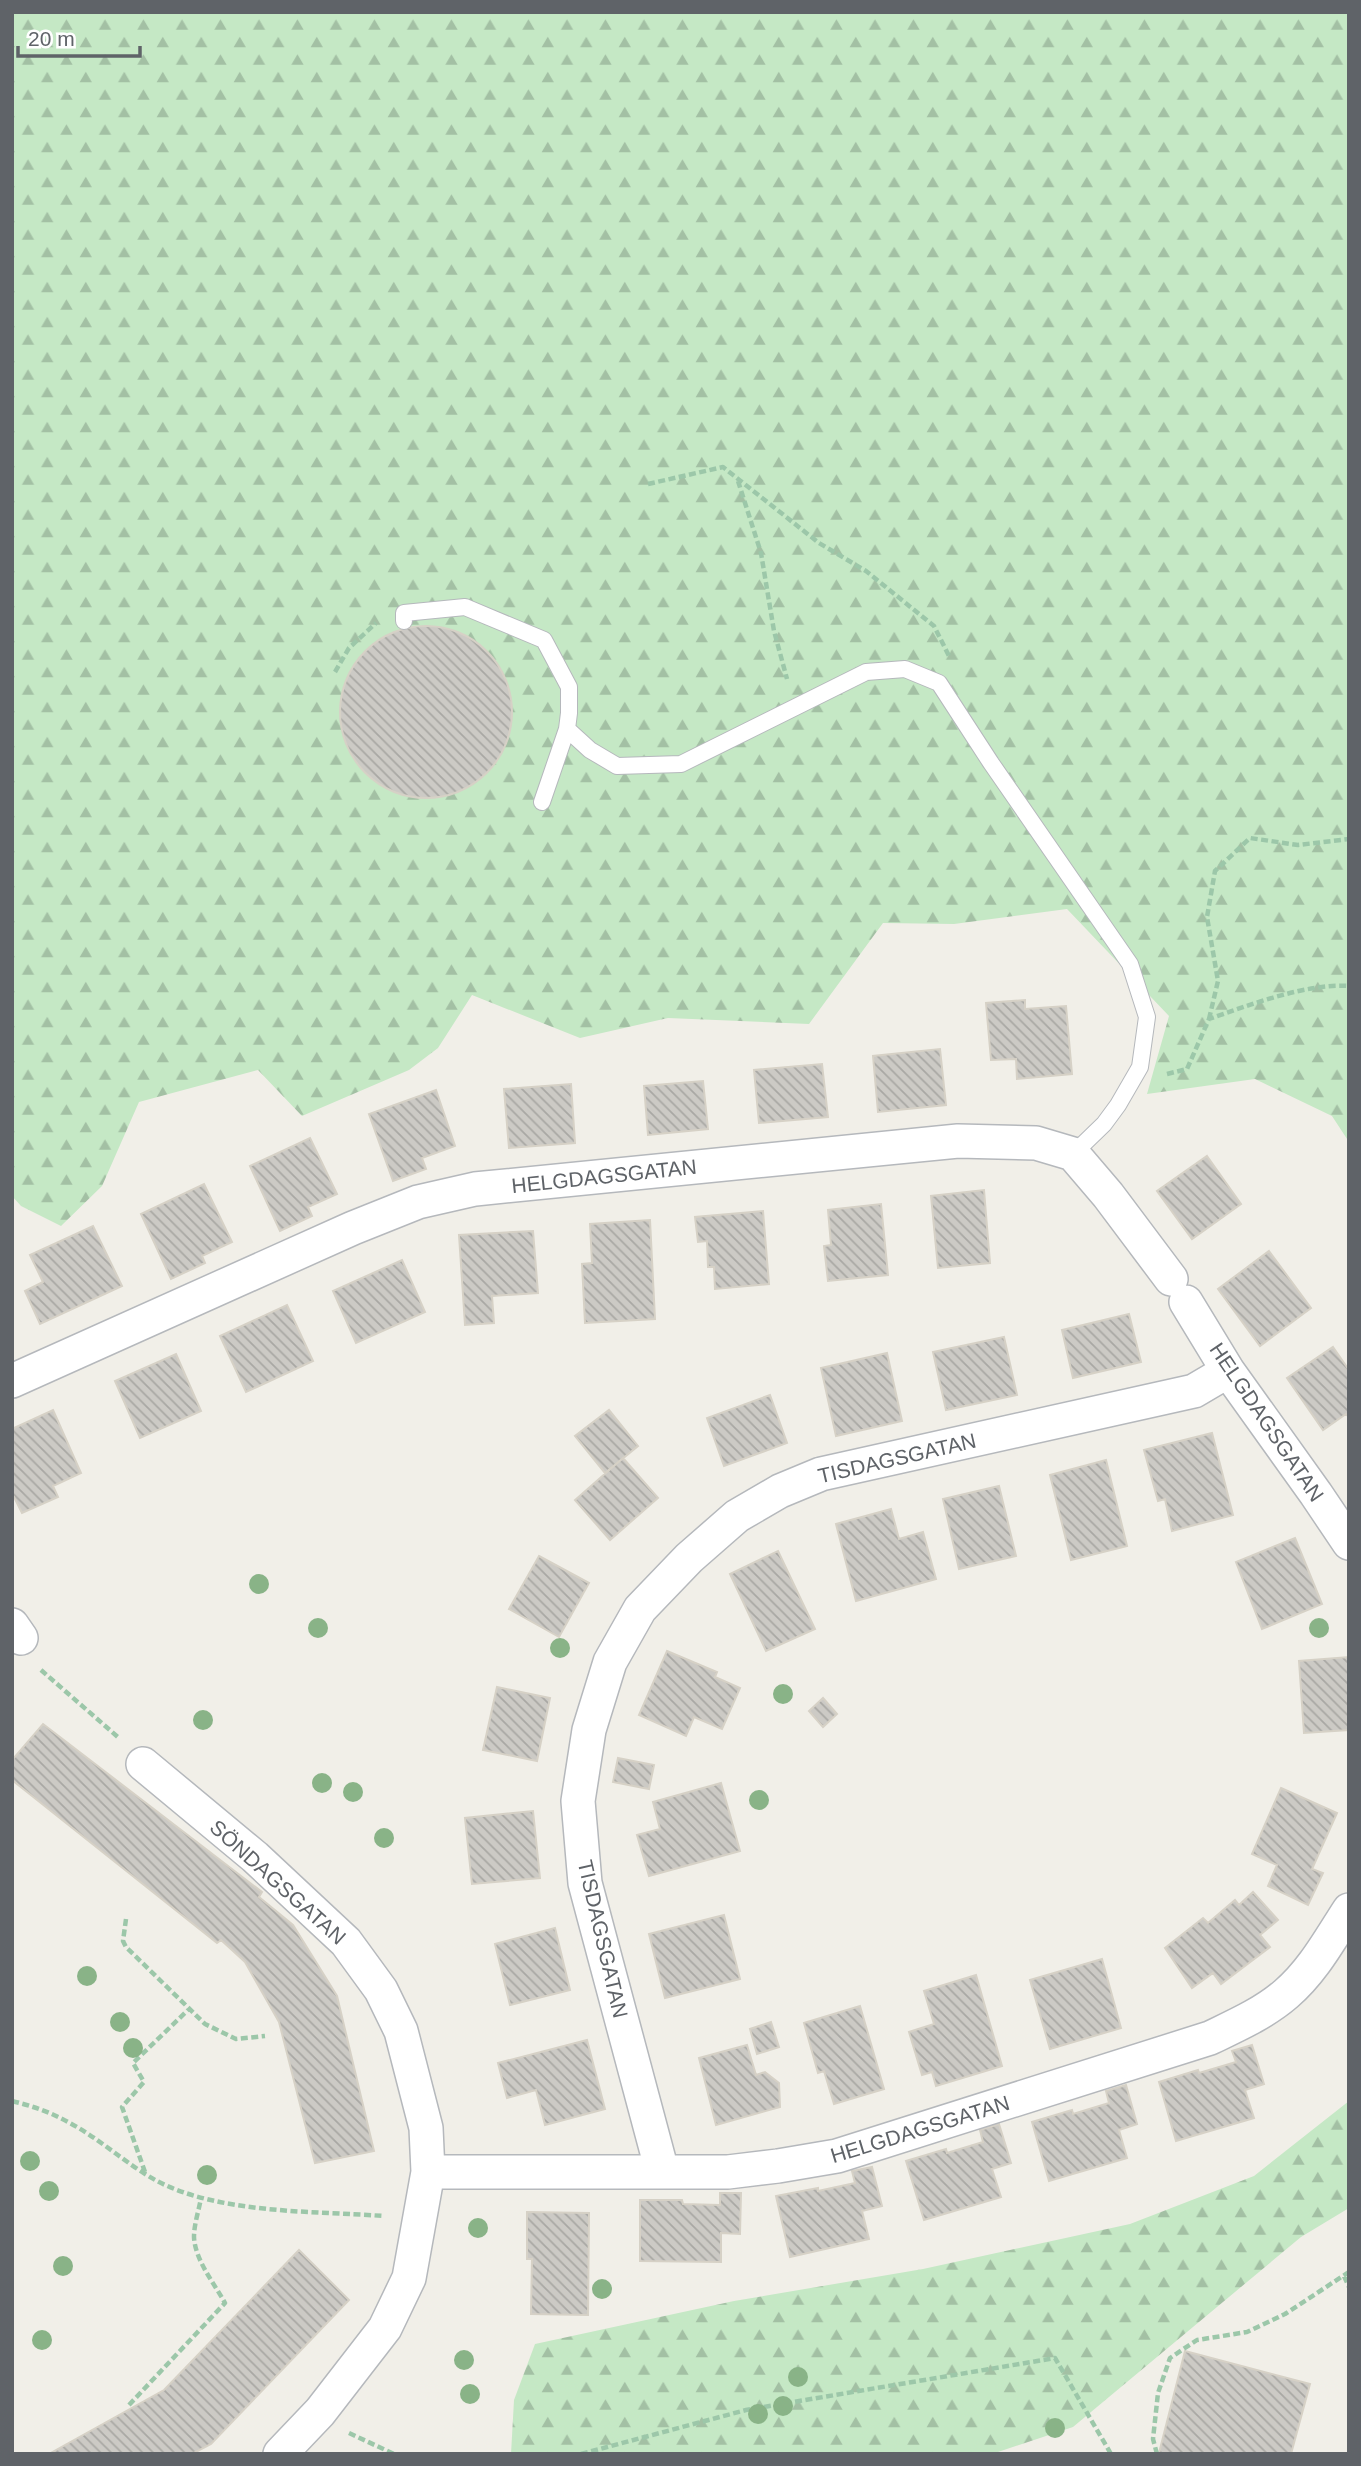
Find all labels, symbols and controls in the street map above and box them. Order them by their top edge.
scale bar [18,14,140,58]
text: 20 m [28,27,75,50]
street label: HELGDAGSGATAN [510,1155,698,1197]
street label: HELGDAGSGATAN [1205,1338,1329,1506]
street label: TISDAGSGATAN [816,1429,978,1487]
street label: SÖNDAGSGATAN [206,1815,350,1949]
street label: TISDAGSGATAN [574,1858,632,2020]
street label: HELGDAGSGATAN [828,2091,1012,2167]

